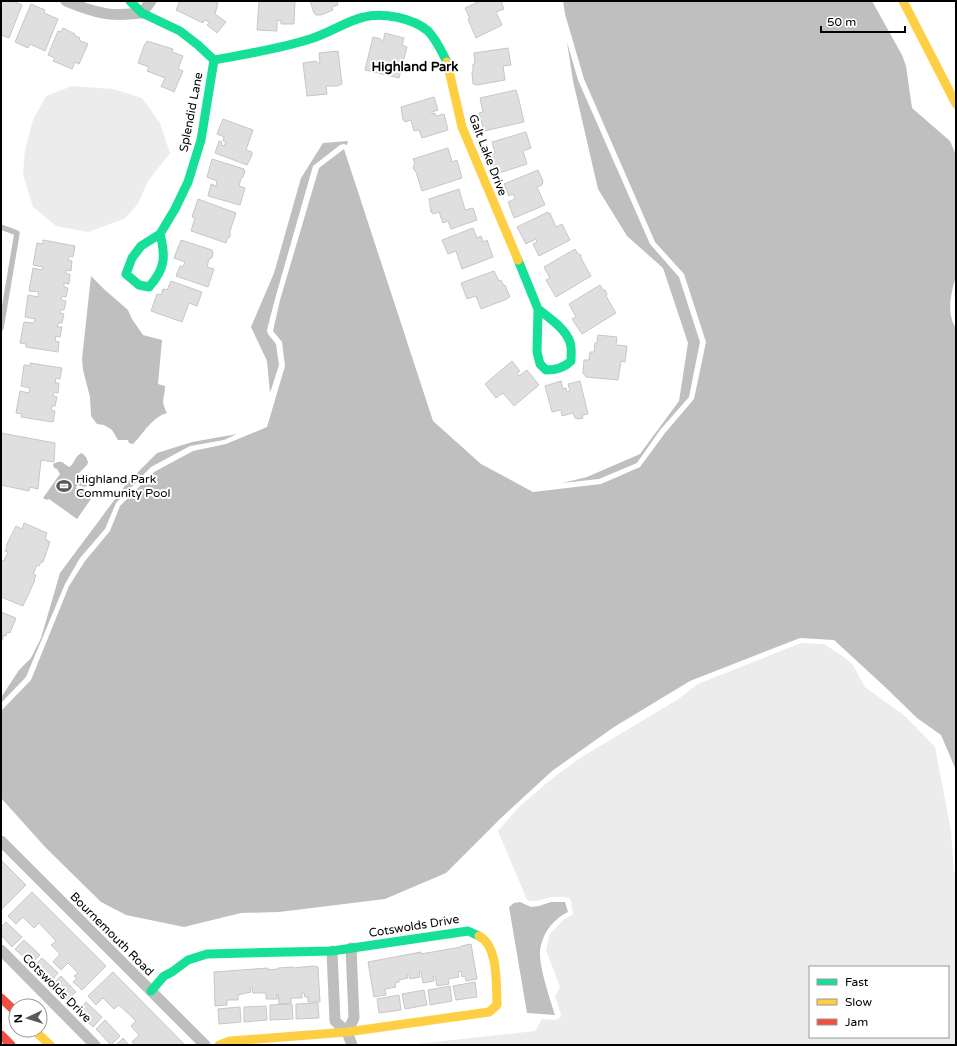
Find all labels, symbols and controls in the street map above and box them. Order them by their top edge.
scale bar [821,8,905,34]
text: 50 m [827,15,856,29]
district label: Highland Park [372,59,458,75]
street label: Splendid Lane [176,71,206,153]
street label: Galt Lake Drive [466,112,510,198]
place label: Highland Park Community Pool [76,472,171,500]
sports icon: Highland Park Community Pool [55,477,73,495]
street label: Bournemouth Road [67,889,157,979]
street label: Cotswolds Drive [368,912,460,940]
street label: Cotswolds Drive [20,951,94,1025]
legend [809,966,949,1038]
text: Fast [845,975,869,989]
text: Slow [845,995,872,1009]
north arrow [8,998,48,1038]
text: N [12,1014,25,1024]
text: Jam [845,1015,868,1029]

